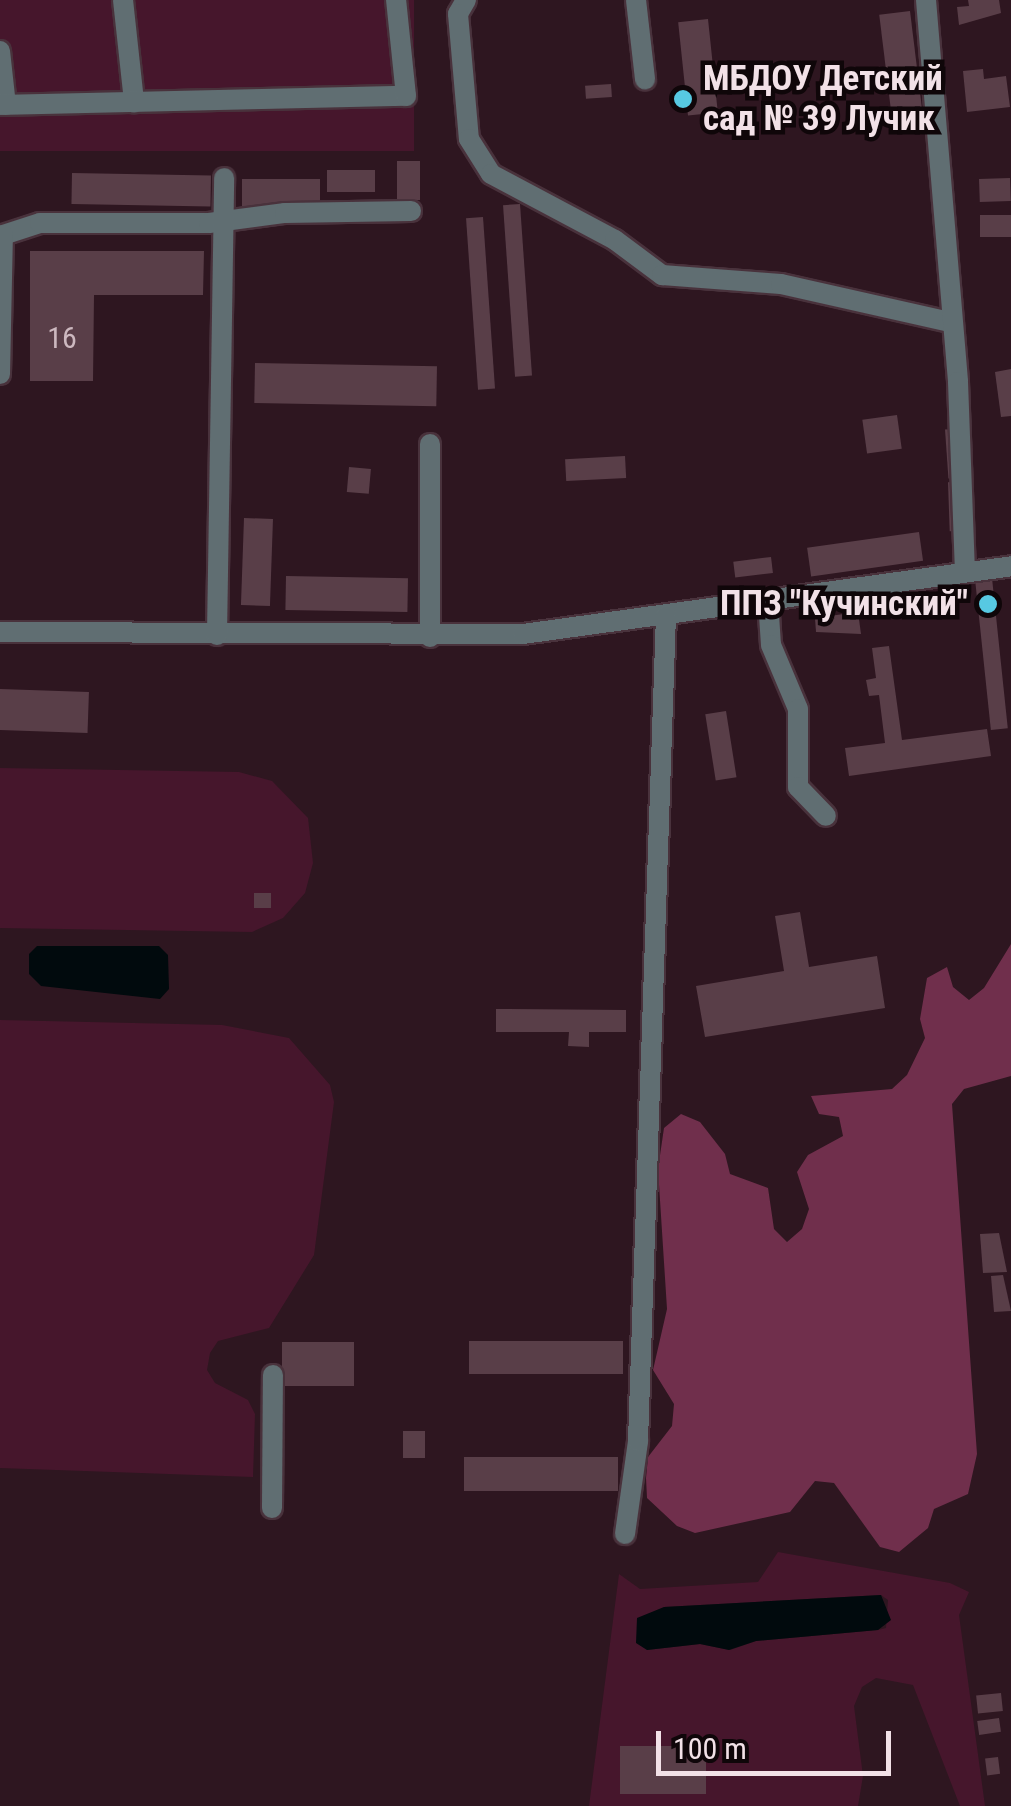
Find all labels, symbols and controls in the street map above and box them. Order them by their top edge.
place label: МБДОУ Детский сад № 39 Лучик [703,58,943,140]
marker: МБДОУ Детский сад № 39 Лучик [672,88,694,110]
house number: 16 [47,320,77,356]
place label: ППЗ "Кучинский" [720,583,968,625]
marker: ППЗ "Кучинский" [977,593,999,615]
scale bar [661,1711,896,1773]
text: 100 m [673,1731,747,1766]

